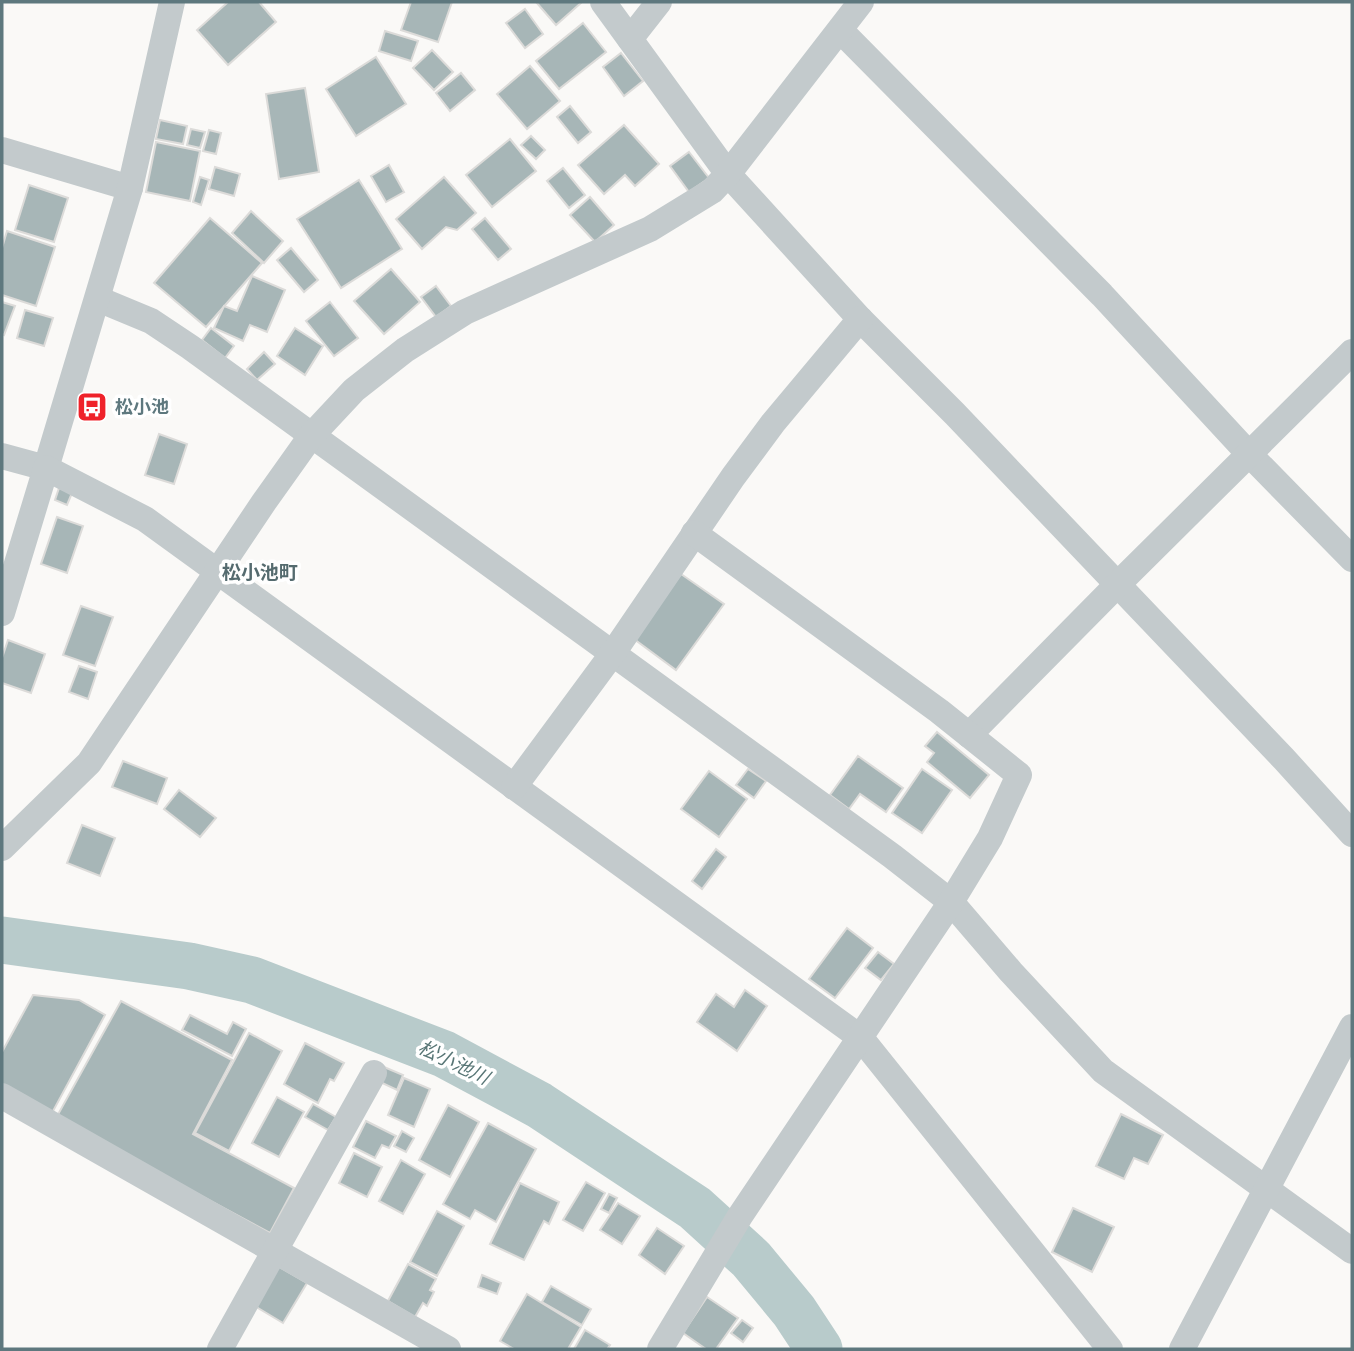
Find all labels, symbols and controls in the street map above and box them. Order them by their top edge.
bus stop icon: 松小池 [75,390,109,424]
place label: 松小池 [115,395,169,417]
district label: 松小池町 [222,560,298,583]
water label: 松小池川 [415,1035,495,1089]

